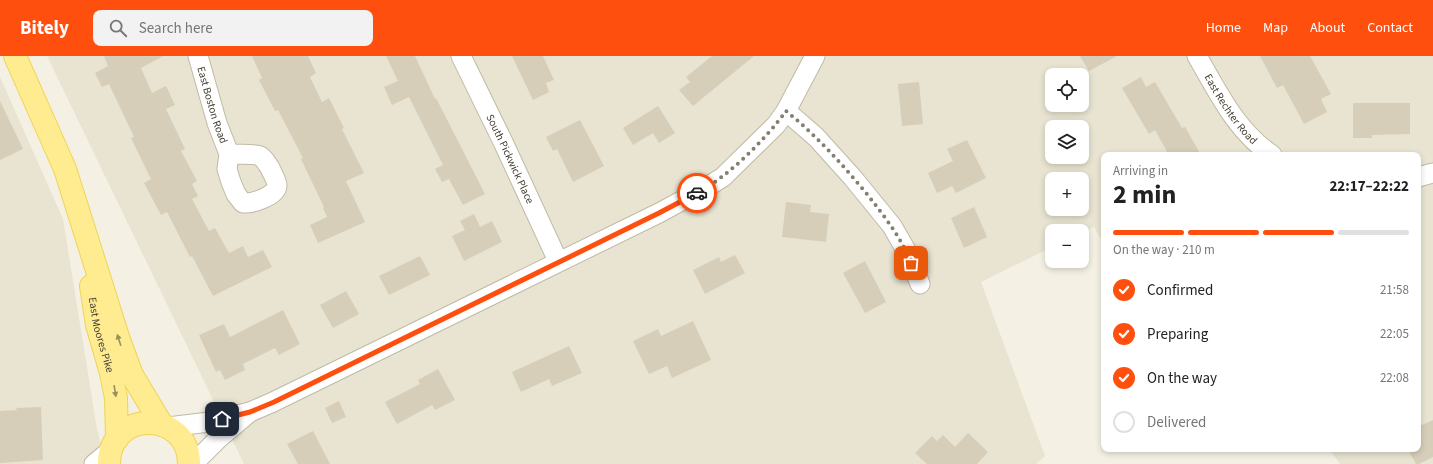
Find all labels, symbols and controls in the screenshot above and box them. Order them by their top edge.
search box [93,10,373,46]
text: Bitely [20,15,69,42]
icon: search [107,17,129,39]
text: Search here [139,18,213,39]
text: Home [1206,18,1241,38]
text: Map [1263,18,1288,38]
text: About [1310,18,1345,38]
text: Contact [1367,18,1413,38]
street label: East Boston Road [193,65,231,146]
map controls [1045,68,1089,268]
button: locate [1045,68,1089,112]
street label: East Rechter Road [1201,71,1260,148]
street label: South Pickwick Place [482,112,538,207]
button: layers [1045,120,1089,164]
text: Arriving in [1113,162,1168,180]
button: + [1045,172,1089,216]
courier [677,173,717,213]
text: 2 min [1113,176,1176,213]
text: 22:17–22:22 [1329,176,1409,197]
icon: car [686,182,708,204]
button: − [1045,224,1089,268]
text: On the way · 210 m [1113,241,1215,259]
pin [894,246,928,280]
icon: bag [900,252,922,274]
icon: check [1113,279,1135,301]
text: Confirmed [1147,280,1213,301]
text: 21:58 [1380,281,1409,299]
street label: East Moores Pike [85,296,118,375]
icon: check [1113,323,1135,345]
text: Preparing [1147,324,1208,345]
text: 22:05 [1380,325,1409,343]
one-way arrow [116,334,122,346]
icon: check [1113,367,1135,389]
text: On the way [1147,368,1217,389]
text: 22:08 [1380,369,1409,387]
one-way arrow [112,385,118,397]
pin [205,402,239,436]
icon: home [211,408,233,430]
text: Delivered [1147,412,1206,433]

